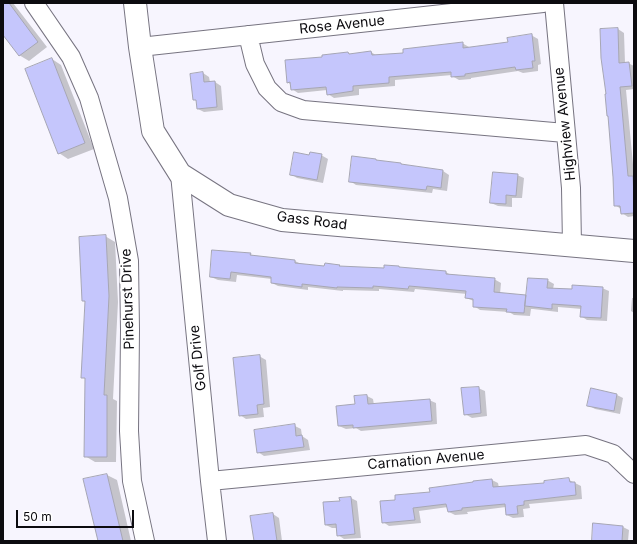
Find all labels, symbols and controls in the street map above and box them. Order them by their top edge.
street label: Rose Avenue [298,12,386,38]
street label: Highview Avenue [551,66,579,182]
street label: Gass Road [276,208,348,234]
street label: Pinehurst Drive [118,248,138,350]
street label: Golf Drive [186,324,210,392]
street label: Carnation Avenue [367,447,485,473]
scale bar [18,502,136,528]
text: 50 m [23,509,52,524]

